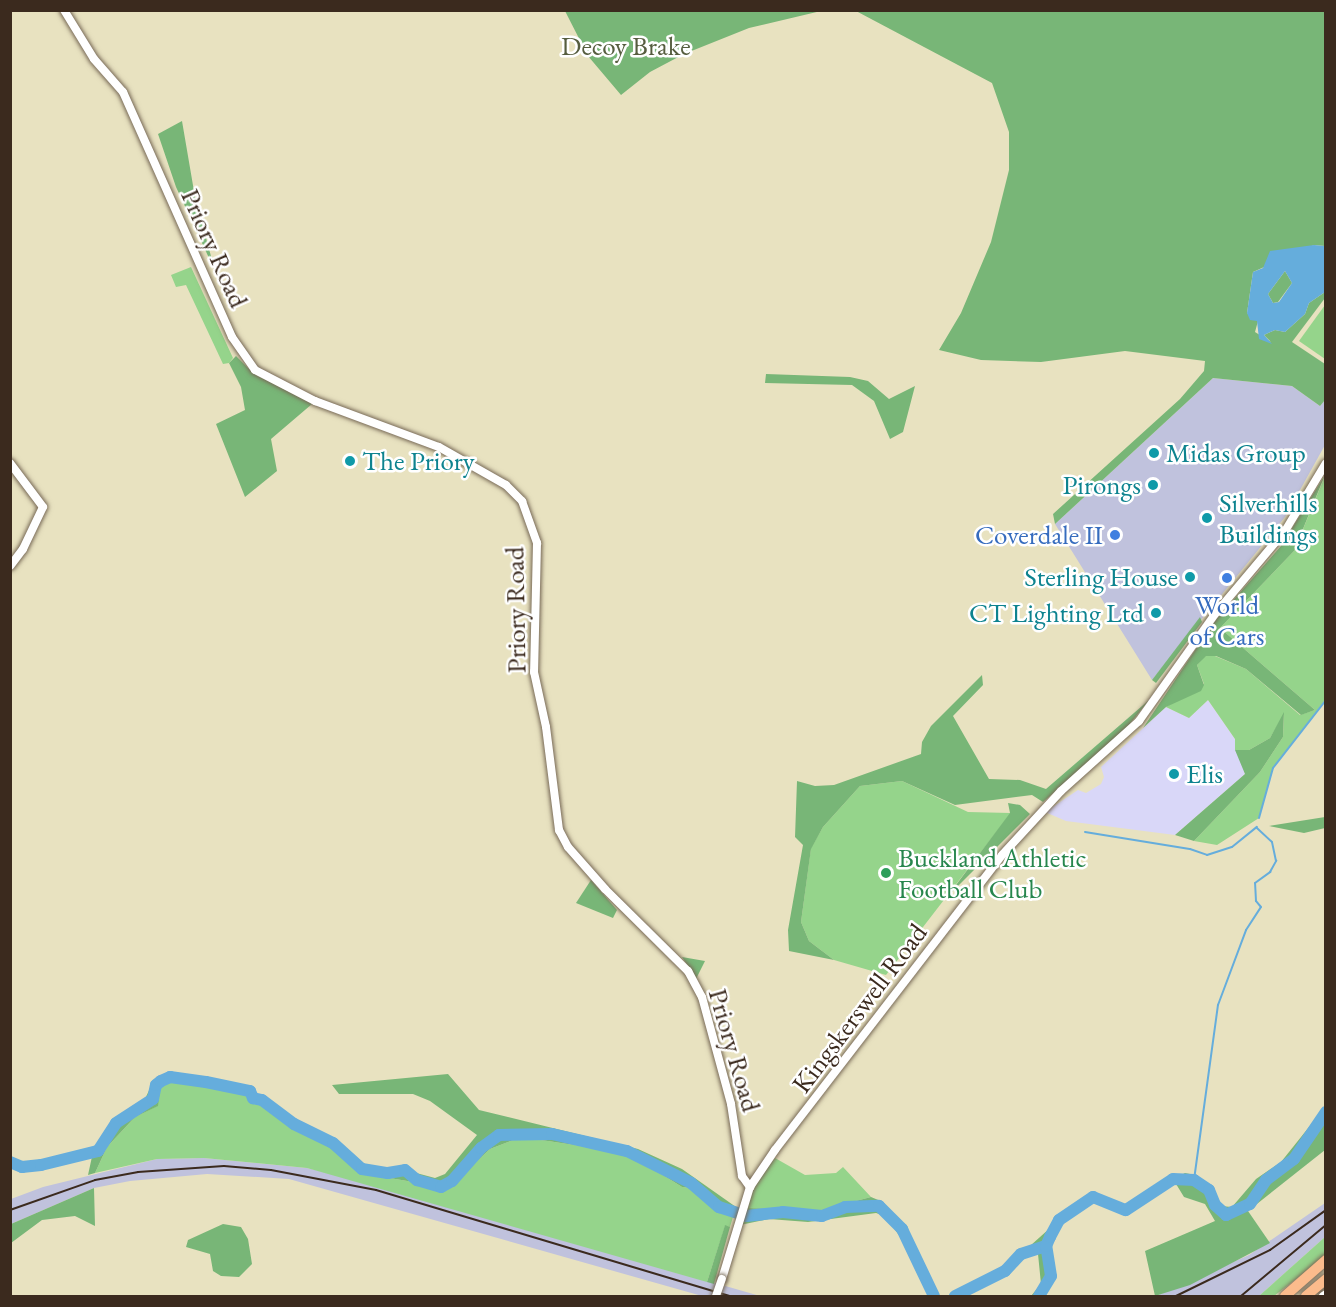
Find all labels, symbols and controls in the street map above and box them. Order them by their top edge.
park label: Decoy Brake [561,30,691,62]
street label: Priory Road [174,184,256,312]
place label: Midas Group [1166,437,1306,469]
place label: The Priory [362,445,475,477]
marker: Midas Group [1147,446,1161,460]
marker: The Priory [343,454,357,468]
place label: Pirongs [1062,469,1141,501]
marker: Pirongs [1146,478,1160,492]
place label: Silverhills Buildings [1219,486,1318,549]
marker: Silverhills Buildings [1200,511,1214,525]
place label: Coverdale II [975,519,1103,551]
marker: Coverdale II [1108,528,1122,542]
street label: Priory Road [498,546,532,674]
place label: Sterling House [1024,561,1178,593]
marker: Sterling House [1183,570,1197,584]
marker: World of Cars [1220,571,1234,585]
place label: World of Cars [1189,588,1265,651]
place label: CT Lighting Ltd [969,597,1144,629]
marker: CT Lighting Ltd [1149,606,1163,620]
place label: Elis [1186,758,1223,790]
marker: Elis [1167,767,1181,781]
place label: Buckland Athletic Football Club [898,841,1086,904]
marker: Buckland Athletic Football Club [879,866,893,880]
street label: Kingskerswell Road [785,917,933,1099]
street label: Priory Road [702,985,768,1115]

